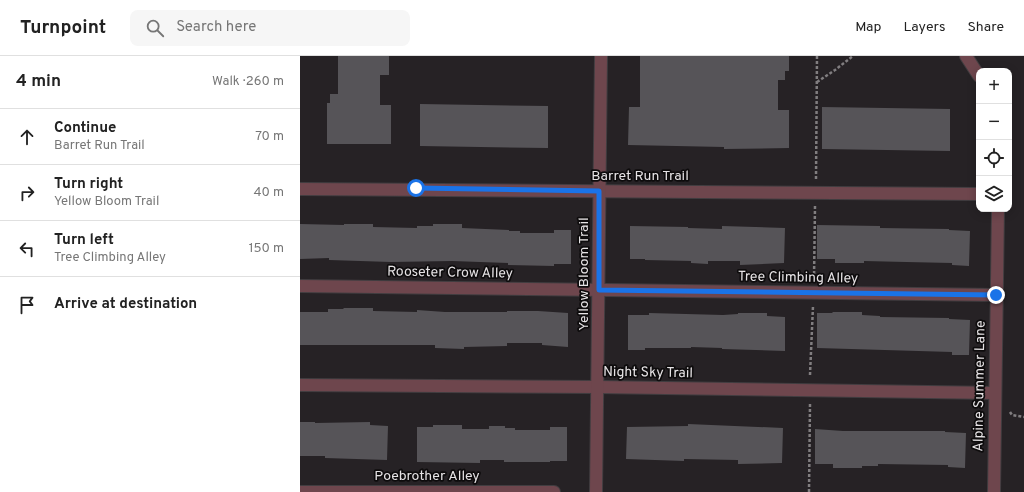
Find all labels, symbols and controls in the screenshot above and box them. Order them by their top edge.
search box [130,10,410,46]
text: Turnpoint [20,16,106,40]
icon: search [144,17,166,39]
text: Search here [176,18,256,37]
text: Map [855,19,881,36]
text: Layers [903,19,945,36]
text: Share [967,19,1004,36]
map controls [976,68,1012,212]
button: + [976,68,1012,104]
text: 4 min [16,71,61,93]
text: Walk · 260 m [212,74,284,90]
button: − [976,104,1012,140]
text: Continue [54,119,116,138]
icon: ahead [16,126,38,148]
text: 70 m [255,129,284,145]
text: Barret Run Trail [54,138,145,154]
button: locate [976,140,1012,176]
street label: Barret Run Trail [591,168,689,185]
text: Turn right [54,175,123,194]
button: layers [976,176,1012,212]
route start [407,179,425,197]
icon: right [16,182,38,204]
text: 40 m [254,185,284,201]
text: Yellow Bloom Trail [54,194,159,210]
street label: Yellow Bloom Trail [576,217,593,331]
text: Turn left [54,231,114,250]
icon: left [16,238,38,260]
text: 150 m [249,241,284,257]
text: Tree Climbing Alley [54,250,166,266]
street label: Rooseter Crow Alley [387,263,513,283]
street label: Tree Climbing Alley [738,268,858,288]
route end [987,286,1005,304]
icon: arrive [16,294,38,316]
text: Arrive at destination [54,295,197,314]
street label: Alpine Summer Lane [970,320,990,452]
street label: Night Sky Trail [603,364,693,382]
street label: Poebrother Alley [374,468,480,485]

